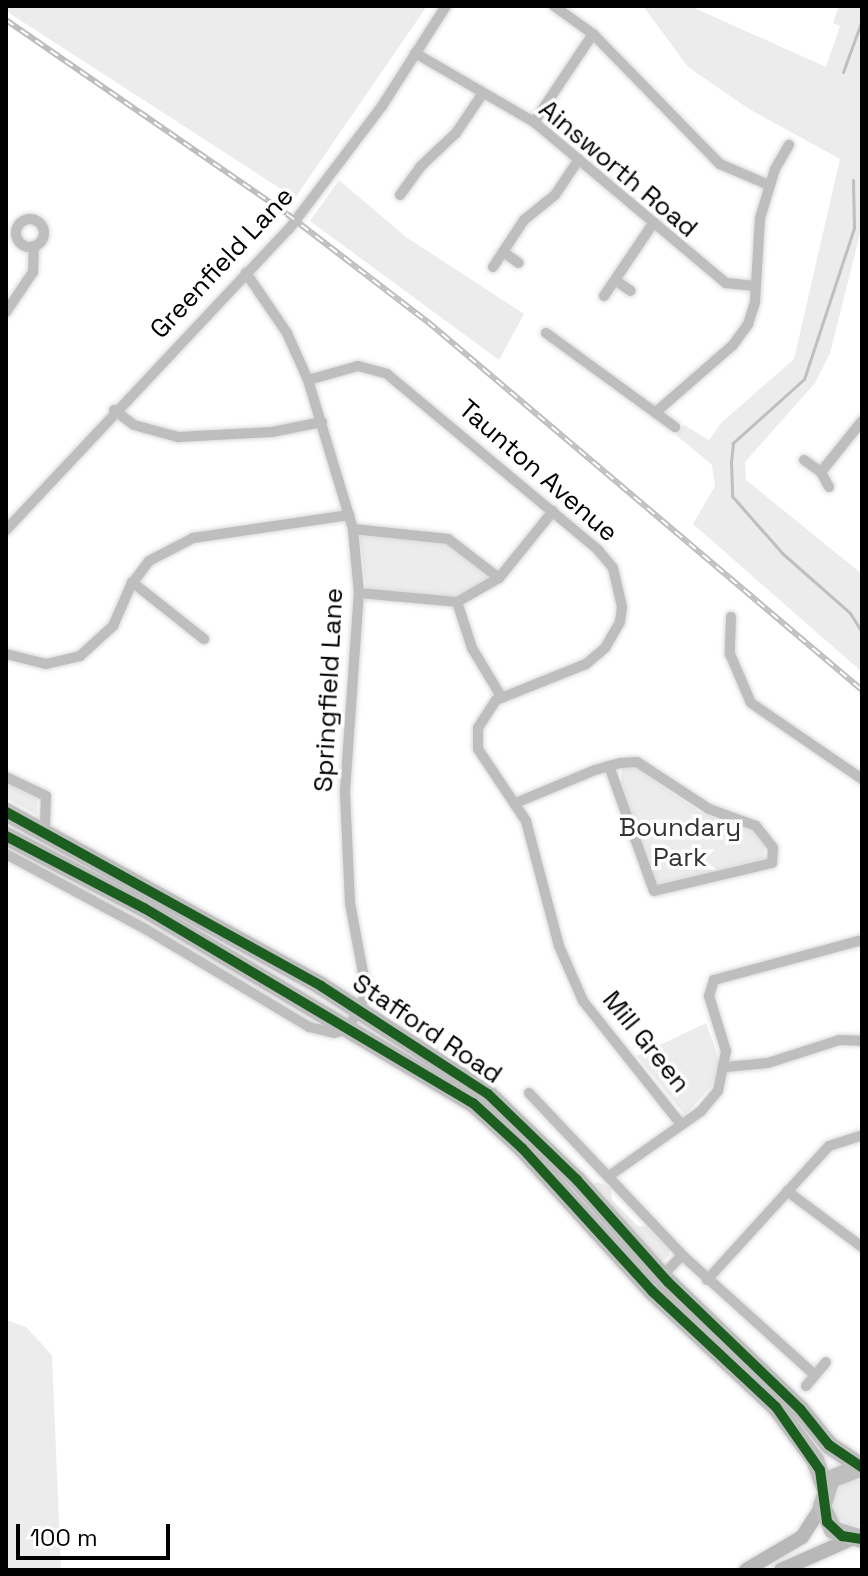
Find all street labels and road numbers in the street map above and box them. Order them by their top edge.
street label: Ainsworth Road [533,94,703,244]
street label: Greenfield Lane [144,181,300,345]
street label: Taunton Avenue [452,393,624,549]
street label: Springfield Lane [308,587,350,793]
street label: Stafford Road [346,967,508,1091]
street label: Mill Green [596,985,696,1099]

